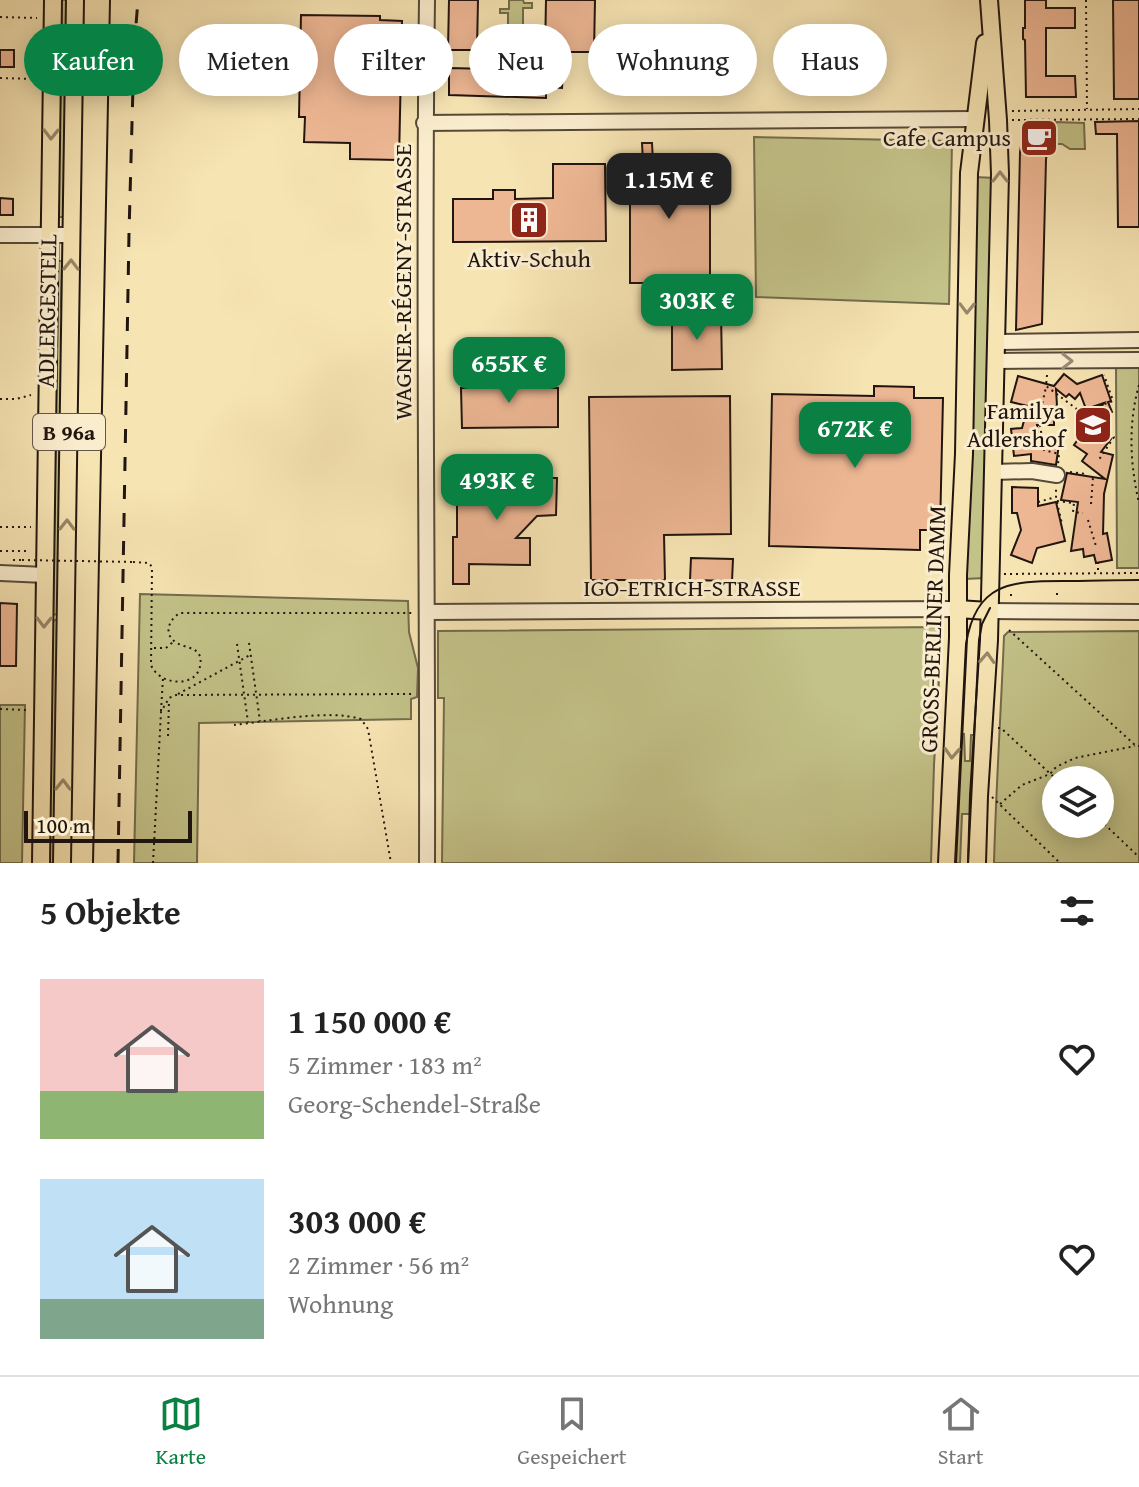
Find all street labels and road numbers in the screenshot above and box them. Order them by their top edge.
street label: WAGNER-RÉGENY-STRASSE [385,144,420,420]
street label: ADLERGESTELL [28,234,65,388]
road number: B 96a [33,414,105,450]
street label: GROSS-BERLINER DAMM [911,505,954,753]
street label: IGO-ETRICH-STRASSE [583,570,801,605]

